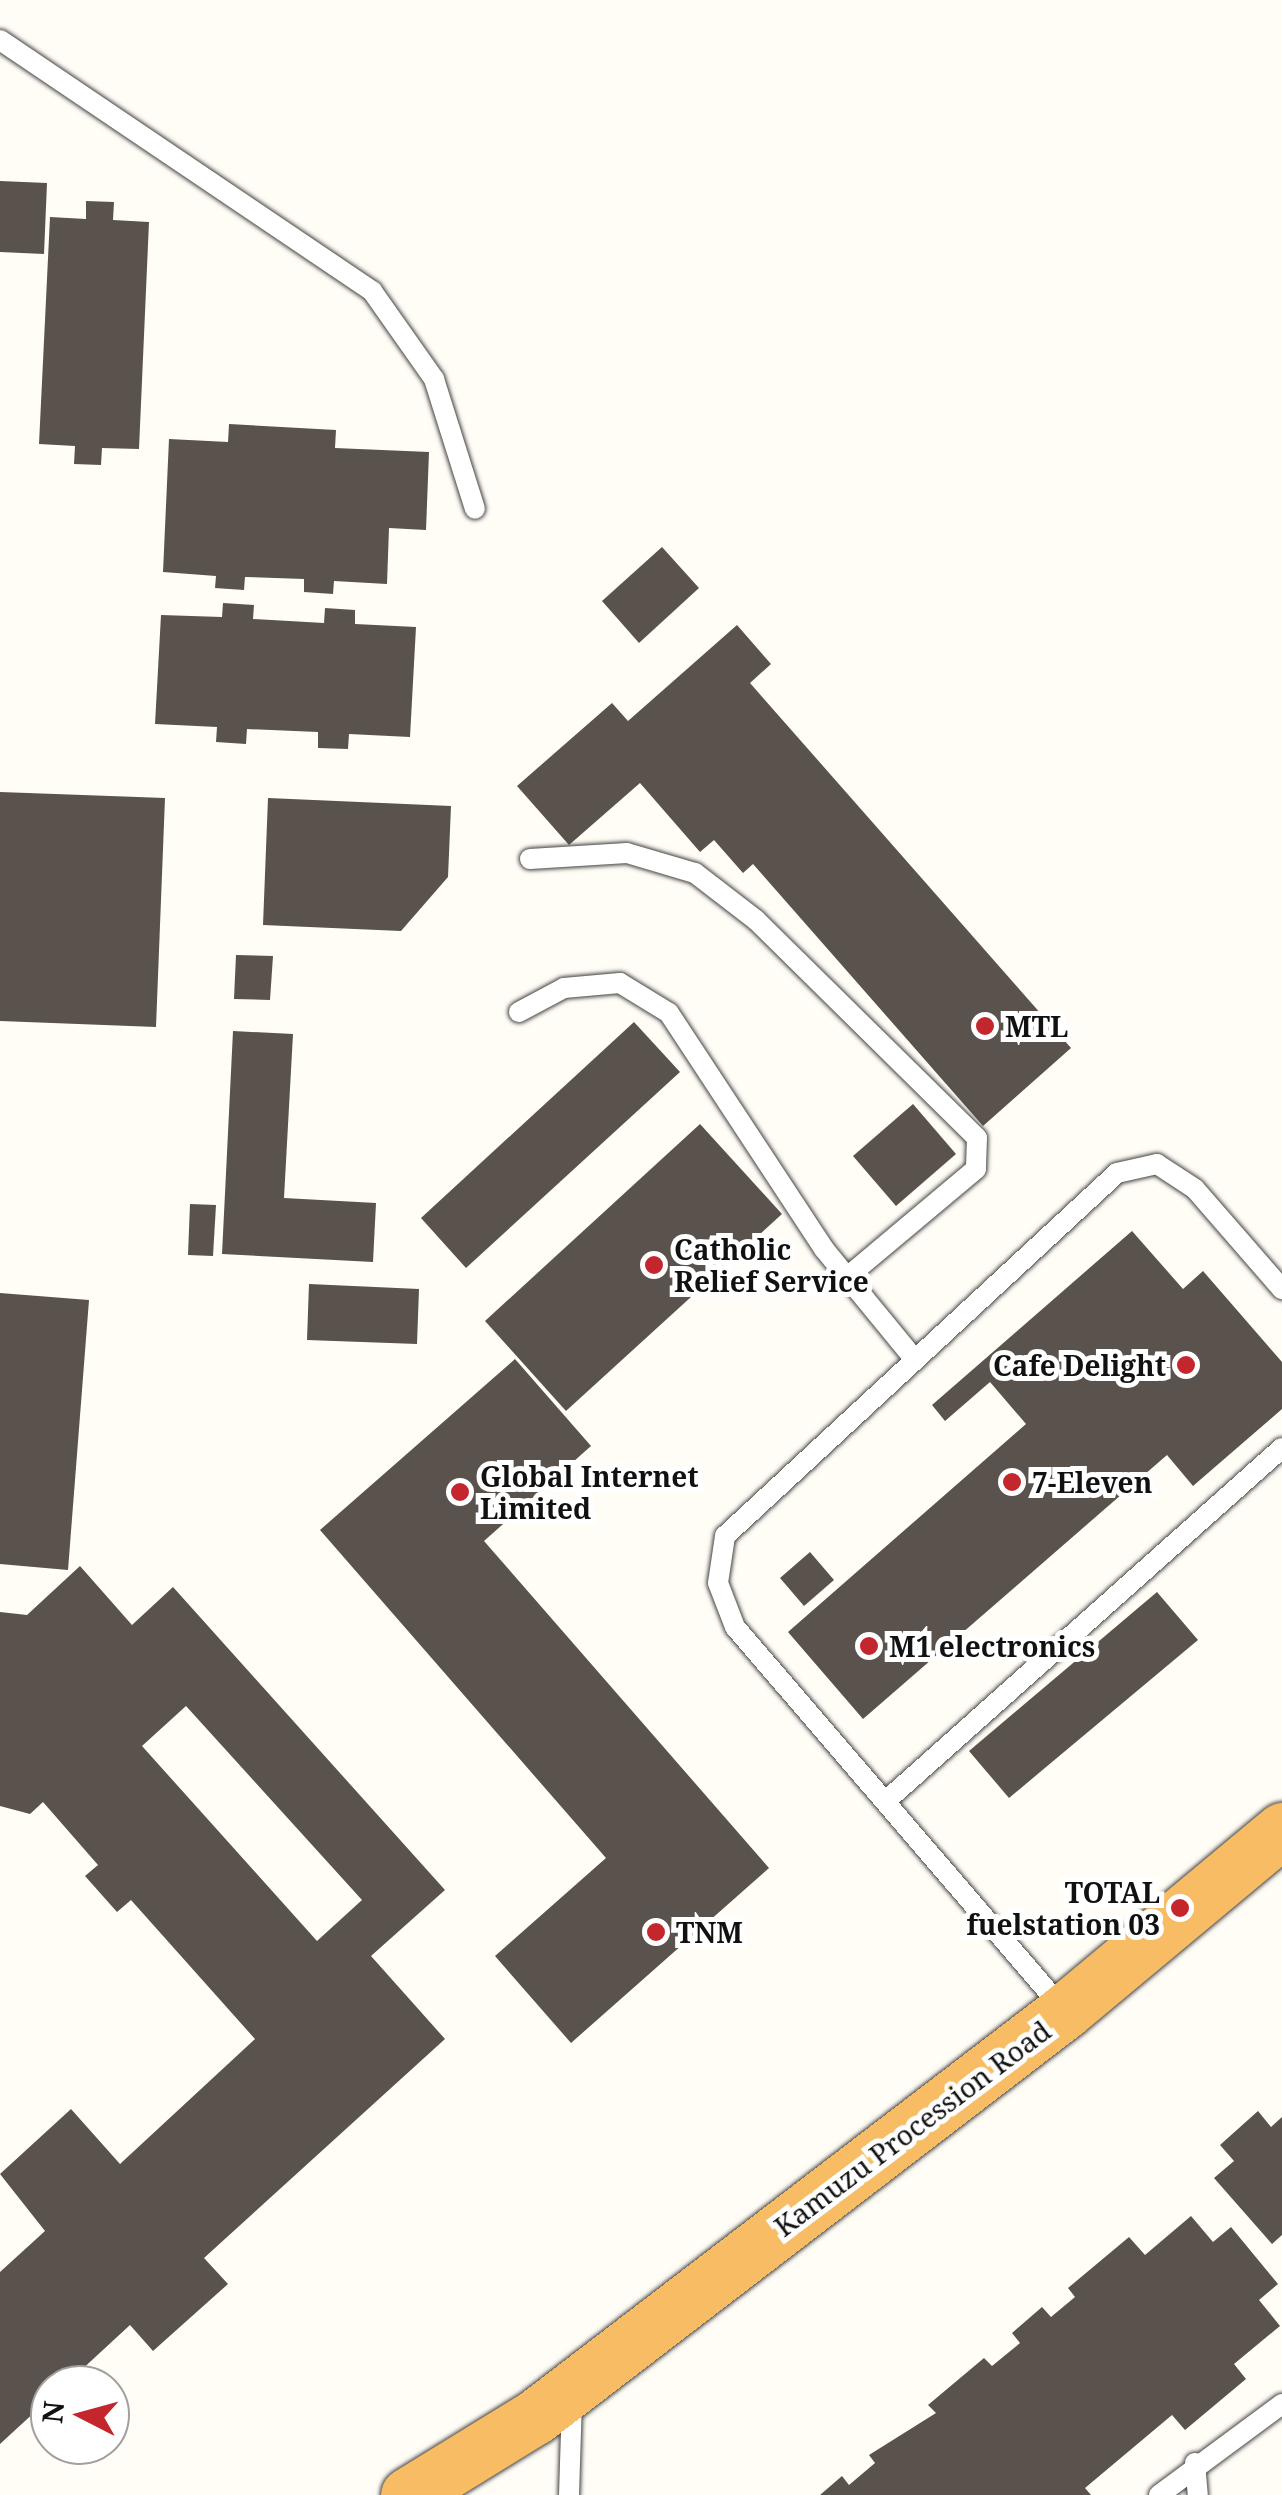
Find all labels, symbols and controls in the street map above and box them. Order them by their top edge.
place label: MTL [1005,1009,1068,1043]
marker: MTL [974,1015,996,1037]
place label: Catholic Relief Service [674,1232,869,1298]
marker: Catholic Relief Service [643,1254,665,1276]
place label: Cafe Delight [993,1348,1166,1382]
marker: Cafe Delight [1175,1354,1197,1376]
place label: Global Internet Limited [480,1459,699,1525]
place label: 7-Eleven [1032,1465,1152,1499]
marker: 7-Eleven [1001,1471,1023,1493]
marker: Global Internet Limited [449,1481,471,1503]
place label: M1 electronics [889,1629,1095,1663]
marker: M1 electronics [858,1635,880,1657]
place label: TOTAL fuelstation 03 [966,1875,1160,1941]
marker: TOTAL fuelstation 03 [1169,1897,1191,1919]
place label: TNM [676,1915,743,1949]
marker: TNM [645,1921,667,1943]
street label: Kamuzu Procession Road [767,2013,1057,2243]
north arrow [30,2365,130,2465]
text: N [32,2399,72,2425]

